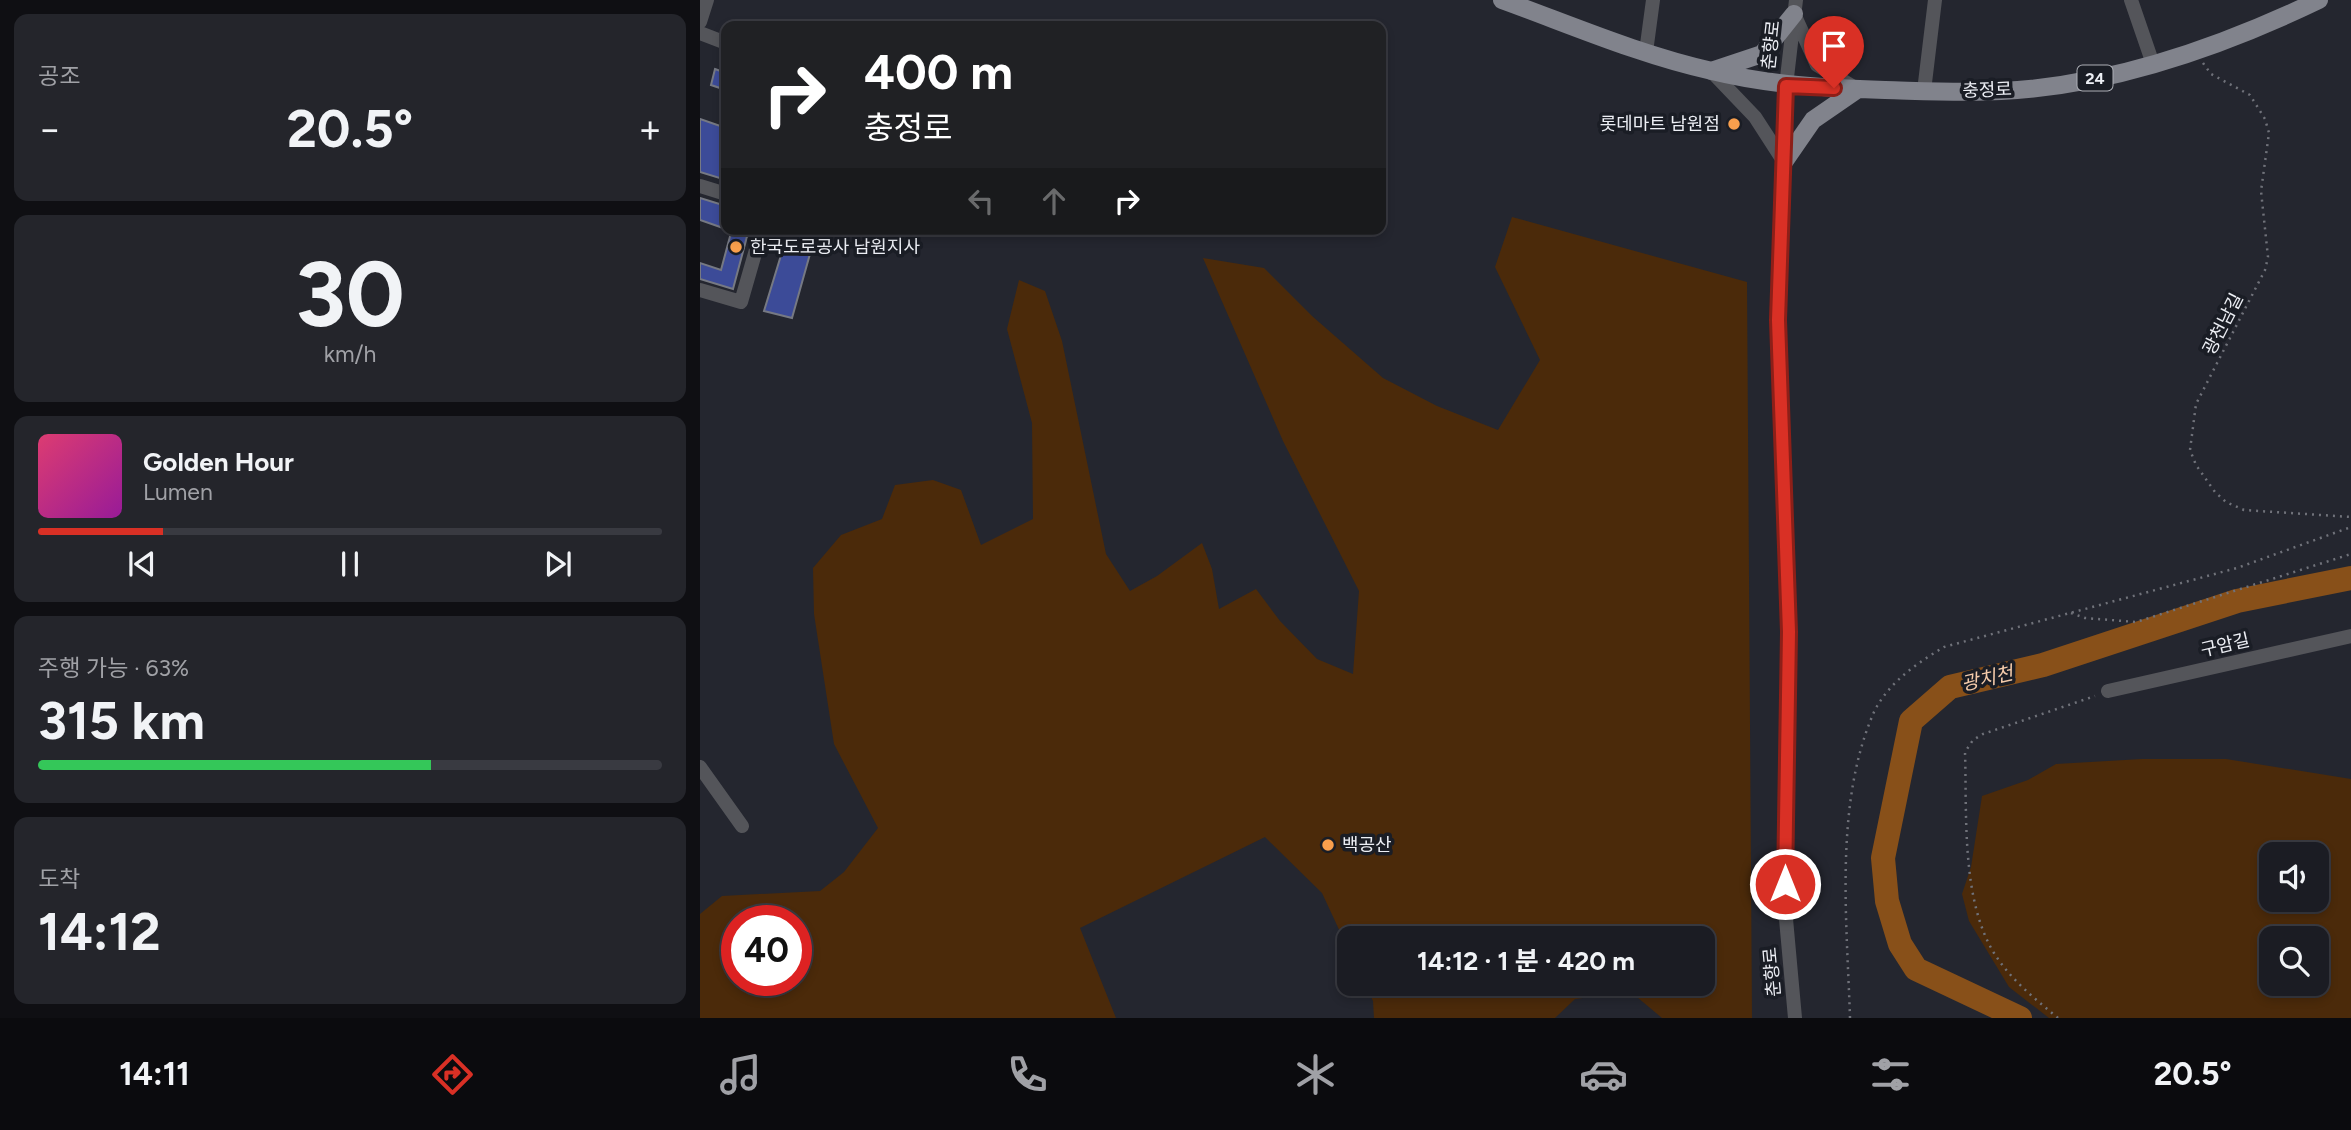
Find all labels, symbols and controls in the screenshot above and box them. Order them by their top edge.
pin [1804,16,1864,88]
street label: 춘향로 [1757,19,1785,71]
icon: arrive [1815,27,1853,65]
text: 400 m [864,42,1013,101]
icon: right [749,49,840,140]
text: 공조 [38,62,80,90]
road number: 24 [2078,66,2112,90]
street label: 충정로 [1962,78,2012,102]
text: 20.5° [287,98,413,160]
text: − [38,106,62,152]
text: + [638,106,662,152]
text: 충정로 [864,109,952,147]
place label: 롯데마트 남원점 [1600,113,1720,135]
marker: 롯데마트 남원점 [1726,116,1742,132]
icon: left [962,182,1000,220]
icon: ahead [1035,182,1073,220]
icon: right [1108,182,1146,220]
place label: 한국도로공사 남원지사 [750,236,920,258]
marker: 한국도로공사 남원지사 [728,239,744,255]
text: 30 [295,240,405,349]
street label: 광천남길 [2198,289,2248,359]
text: km/h [324,340,376,368]
text: Golden Hour [143,446,294,478]
text: Lumen [143,478,213,506]
icon: previous [123,545,161,583]
icon: pause [331,545,369,583]
icon: next [539,545,577,583]
street label: 구암길 [2198,629,2252,661]
text: 주행 가능 · 63% [38,654,189,682]
water label: 광치천 [1959,661,2017,696]
text: 315 km [38,690,205,752]
place label: 백공산 [1342,834,1392,856]
marker: 백공산 [1320,837,1336,853]
map controls [2259,842,2329,996]
button: sound [2259,842,2329,912]
position arrow [1748,847,1822,921]
text: 도착 [38,865,80,893]
text: 14:12 [38,901,161,963]
speed limit sign: 40 [721,905,812,996]
button: search [2259,926,2329,996]
text: 14:12 · 1 분 · 420 m [1417,945,1635,977]
street label: 춘향로 [1759,946,1785,998]
icon: directions [428,1050,477,1099]
icon: music [716,1050,765,1099]
icon: phone [1003,1050,1052,1099]
icon: climate [1291,1050,1340,1099]
icon: car [1579,1050,1628,1099]
icon: filters [1866,1050,1915,1099]
text: 14:11 [119,1055,190,1093]
text: 20.5° [2154,1055,2232,1093]

